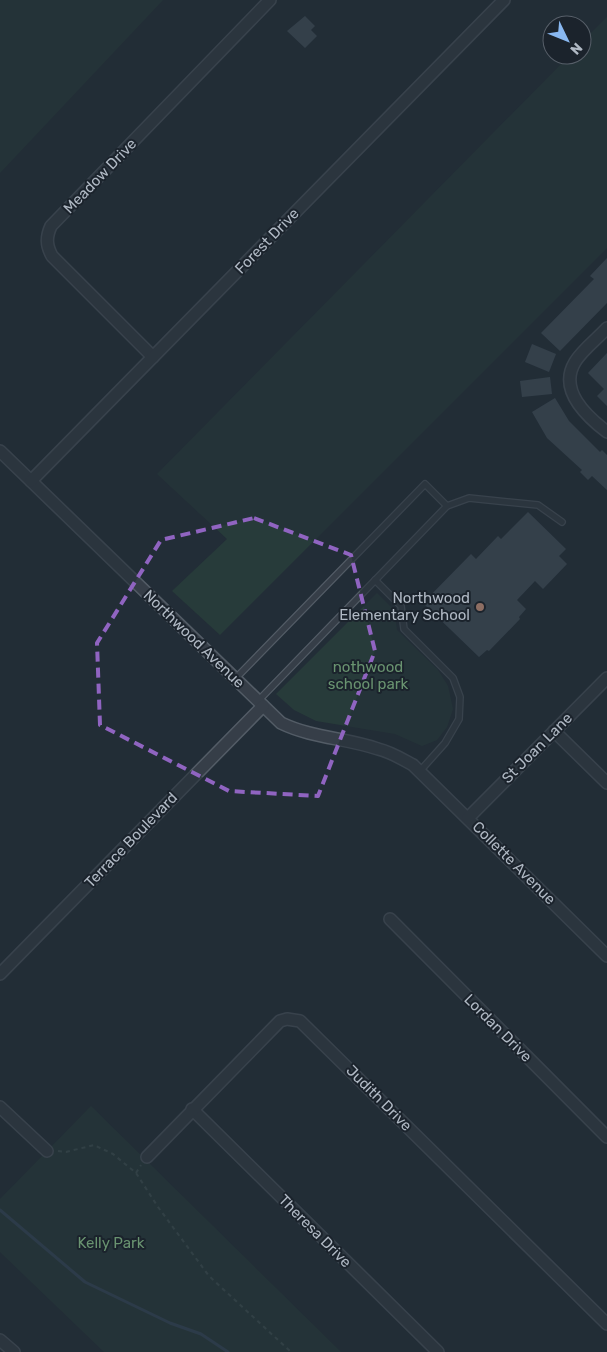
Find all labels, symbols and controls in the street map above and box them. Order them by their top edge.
north arrow [542,15,592,65]
text: N [566,39,586,58]
street label: Meadow Drive [60,135,140,217]
street label: Forest Drive [231,204,303,278]
street label: Northwood Avenue [140,586,248,692]
place label: Northwood Elementary School [339,589,470,624]
marker: Northwood Elementary School [474,601,486,613]
park label: nothwood school park [328,658,408,693]
street label: St Joan Lane [498,709,576,787]
street label: Terrace Boulevard [81,789,181,891]
street label: Collette Avenue [469,818,559,908]
street label: Lordan Drive [460,990,536,1066]
street label: Judith Drive [342,1061,416,1135]
street label: Theresa Drive [275,1191,355,1271]
park label: Kelly Park [77,1234,145,1252]

